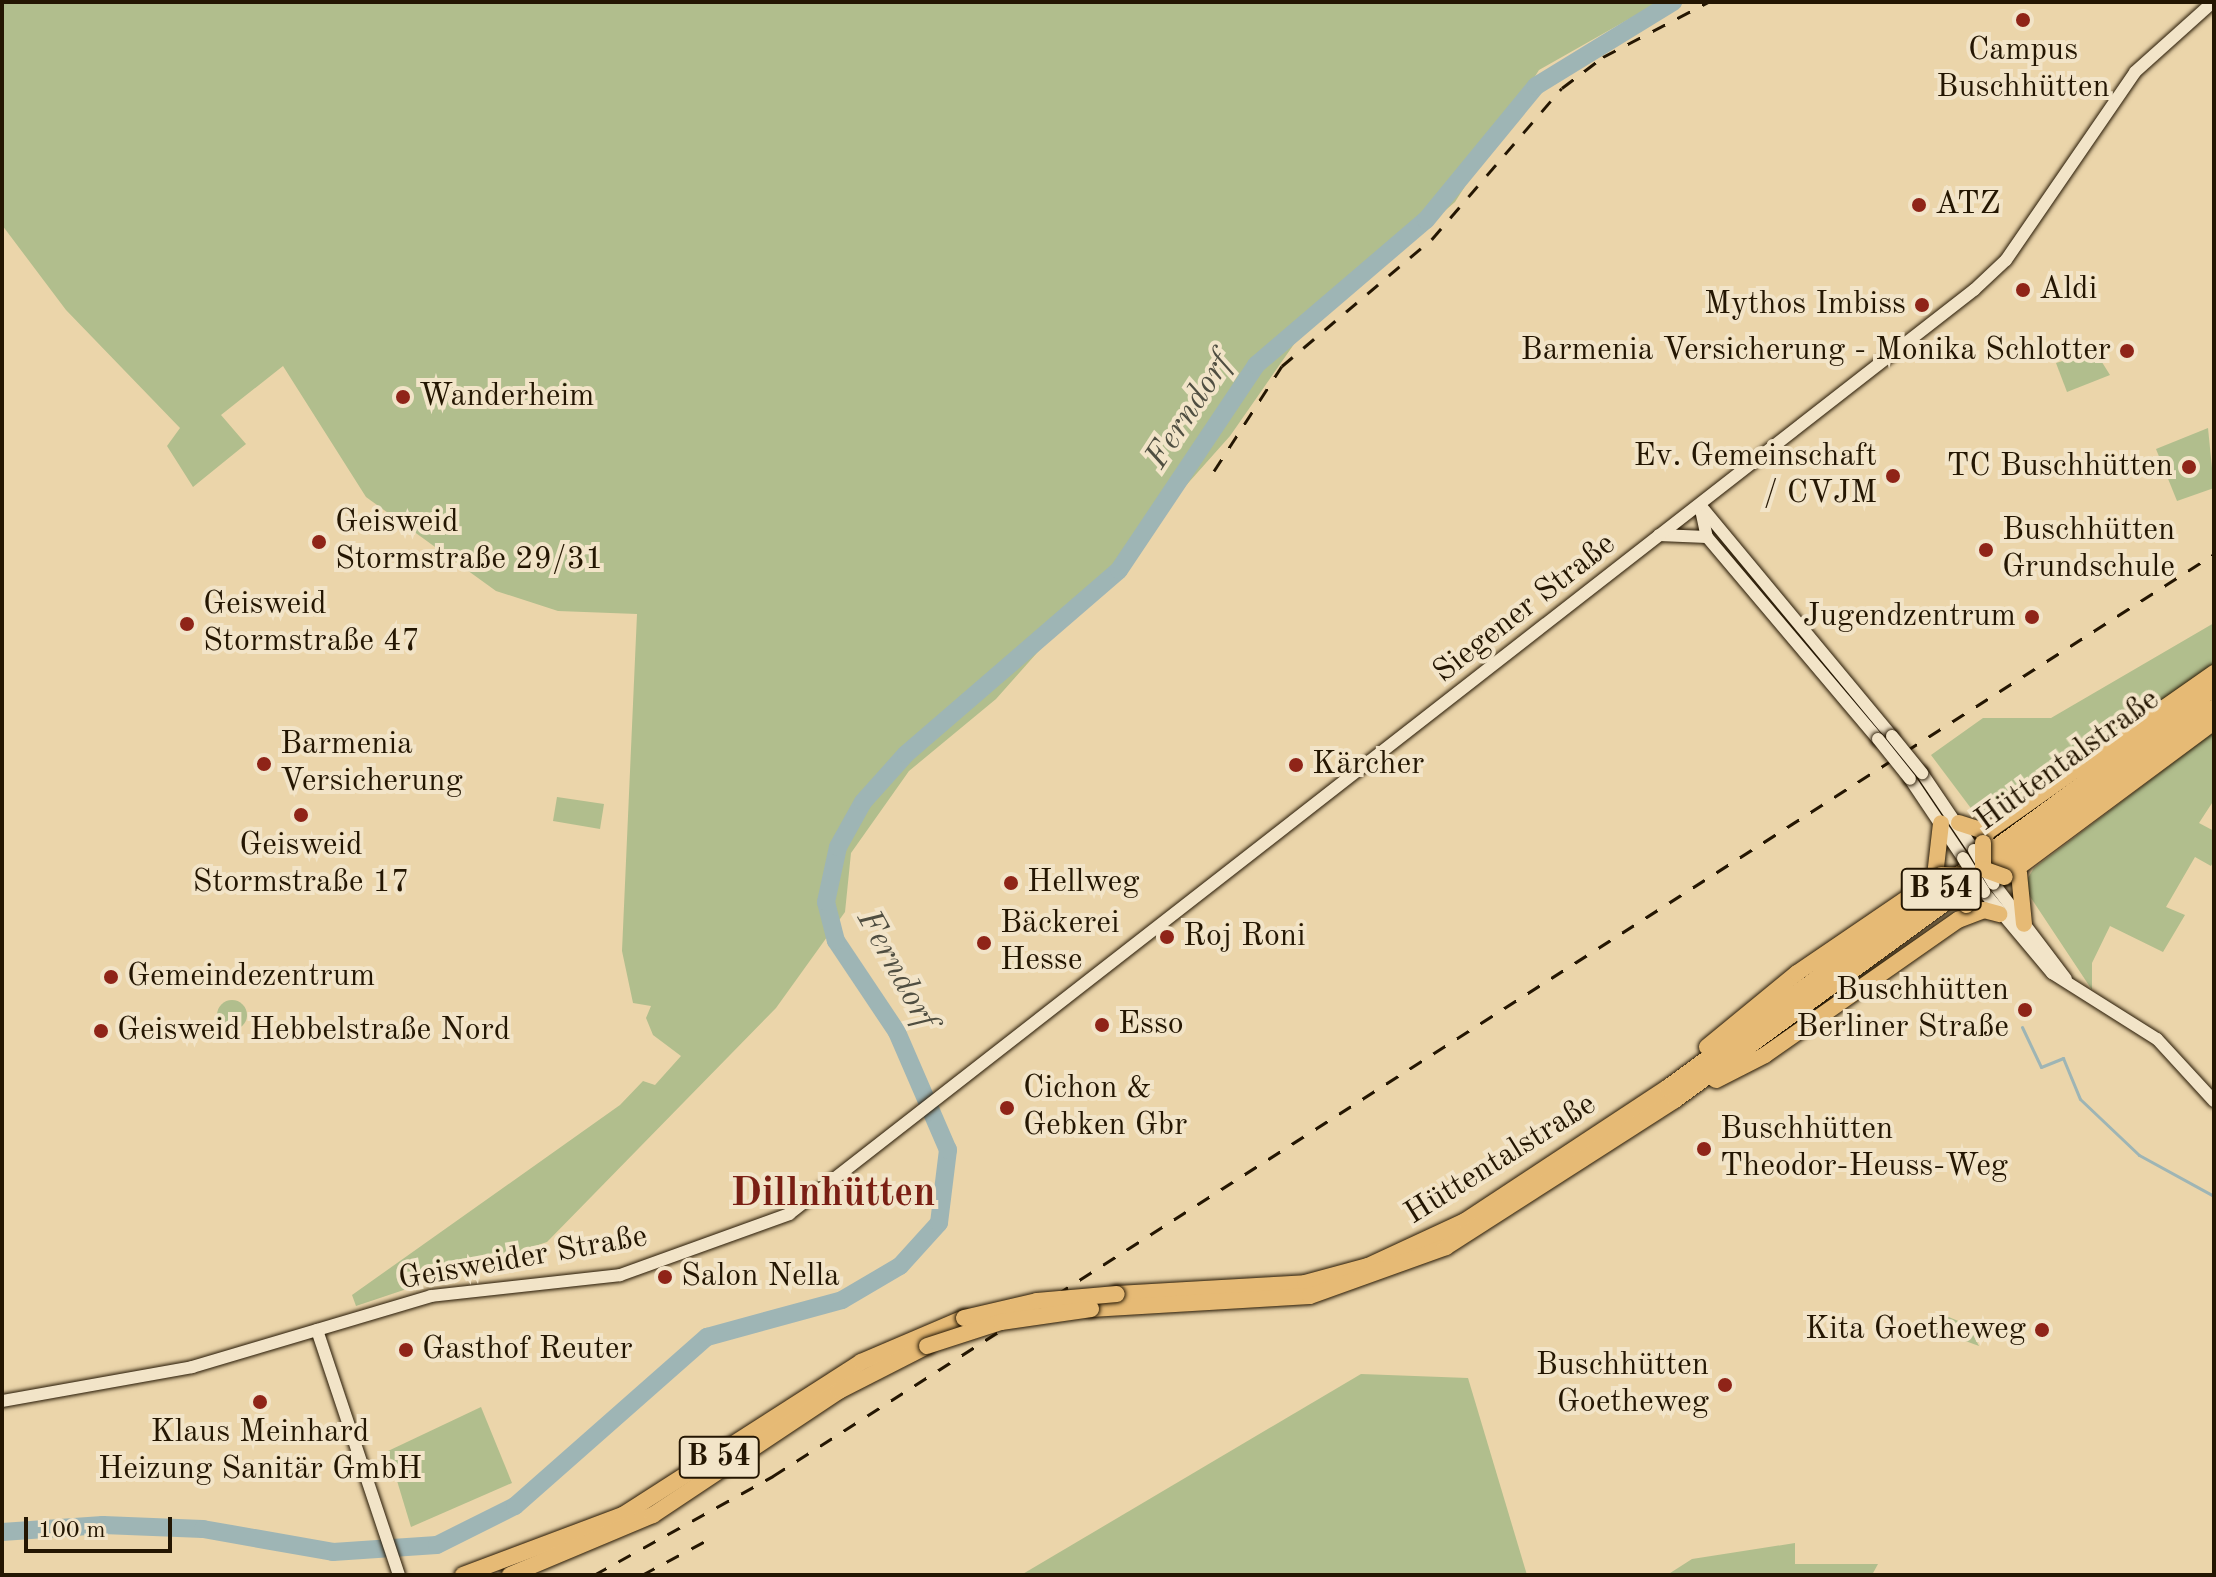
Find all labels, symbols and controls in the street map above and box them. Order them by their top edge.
marker: Campus Buschhütten [2014,11,2032,29]
place label: Campus Buschhütten [1936,33,2110,108]
place label: ATZ [1935,186,2000,224]
marker: ATZ [1910,196,1928,214]
place label: Aldi [2039,271,2097,309]
marker: Aldi [2014,281,2032,299]
place label: Mythos Imbiss [1704,286,1906,324]
marker: Mythos Imbiss [1913,296,1931,314]
place label: Barmenia Versicherung - Monika Schlotter [1521,332,2111,370]
marker: Barmenia Versicherung - Monika Schlotter [2118,342,2136,360]
water label: Ferndorf [1137,345,1243,477]
place label: Wanderheim [419,378,594,416]
marker: Wanderheim [394,388,412,406]
place label: Ev. Gemeinschaft / CVJM [1633,439,1877,514]
place label: TC Buschhütten [1946,448,2173,486]
marker: TC Buschhütten [2180,458,2198,476]
marker: Ev. Gemeinschaft / CVJM [1884,467,1902,485]
place label: Geisweid Stormstraße 29/31 [335,505,604,580]
place label: Buschhütten Grundschule [2002,513,2175,588]
street label: Siegener Straße [1426,526,1624,692]
marker: Geisweid Stormstraße 29/31 [310,533,328,551]
marker: Buschhütten Grundschule [1977,541,1995,559]
place label: Geisweid Stormstraße 47 [203,587,420,662]
place label: Jugendzentrum [1803,598,2016,636]
marker: Jugendzentrum [2023,608,2041,626]
marker: Geisweid Stormstraße 47 [178,615,196,633]
street label: Hüttentalstraße [1969,681,2167,841]
place label: Barmenia Versicherung [280,727,463,802]
place label: Kärcher [1312,746,1424,784]
marker: Barmenia Versicherung [255,755,273,773]
marker: Kärcher [1287,756,1305,774]
marker: Geisweid Stormstraße 17 [292,806,310,824]
place label: Geisweid Stormstraße 17 [192,828,410,903]
road number: B 54 [1899,863,1983,915]
place label: Hellweg [1027,864,1140,902]
marker: Hellweg [1002,874,1020,892]
water label: Ferndorf [847,903,945,1037]
place label: Bäckerei Hesse [1000,906,1120,981]
place label: Roj Roni [1183,918,1306,956]
marker: Roj Roni [1158,928,1176,946]
marker: Bäckerei Hesse [975,934,993,952]
place label: Gemeindezentrum [127,958,375,996]
marker: Gemeindezentrum [102,968,120,986]
place label: Buschhütten Berliner Straße [1796,973,2009,1048]
marker: Buschhütten Berliner Straße [2016,1001,2034,1019]
place label: Esso [1118,1006,1184,1044]
place label: Geisweid Hebbelstraße Nord [117,1012,511,1050]
marker: Esso [1093,1016,1111,1034]
marker: Geisweid Hebbelstraße Nord [92,1022,110,1040]
place label: Cichon & Gebken Gbr [1023,1071,1187,1146]
street label: Hüttentalstraße [1398,1086,1604,1234]
marker: Cichon & Gebken Gbr [998,1099,1016,1117]
place label: Buschhütten Theodor-Heuss-Weg [1720,1112,2008,1187]
marker: Buschhütten Theodor-Heuss-Weg [1695,1140,1713,1158]
district label: Dillnhütten [731,1171,935,1219]
street label: Geisweider Straße [396,1218,650,1300]
place label: Salon Nella [681,1258,840,1296]
marker: Salon Nella [656,1268,674,1286]
place label: Kita Goetheweg [1805,1311,2026,1349]
marker: Kita Goetheweg [2033,1321,2051,1339]
place label: Gasthof Reuter [422,1331,632,1369]
marker: Gasthof Reuter [397,1341,415,1359]
place label: Buschhütten Goetheweg [1536,1348,1709,1423]
marker: Buschhütten Goetheweg [1716,1376,1734,1394]
marker: Klaus Meinhard Heizung Sanitär GmbH [251,1393,269,1411]
place label: Klaus Meinhard Heizung Sanitär GmbH [98,1415,422,1490]
road number: B 54 [677,1431,761,1483]
scale bar [28,1501,176,1551]
text: 100 m [38,1519,106,1543]

